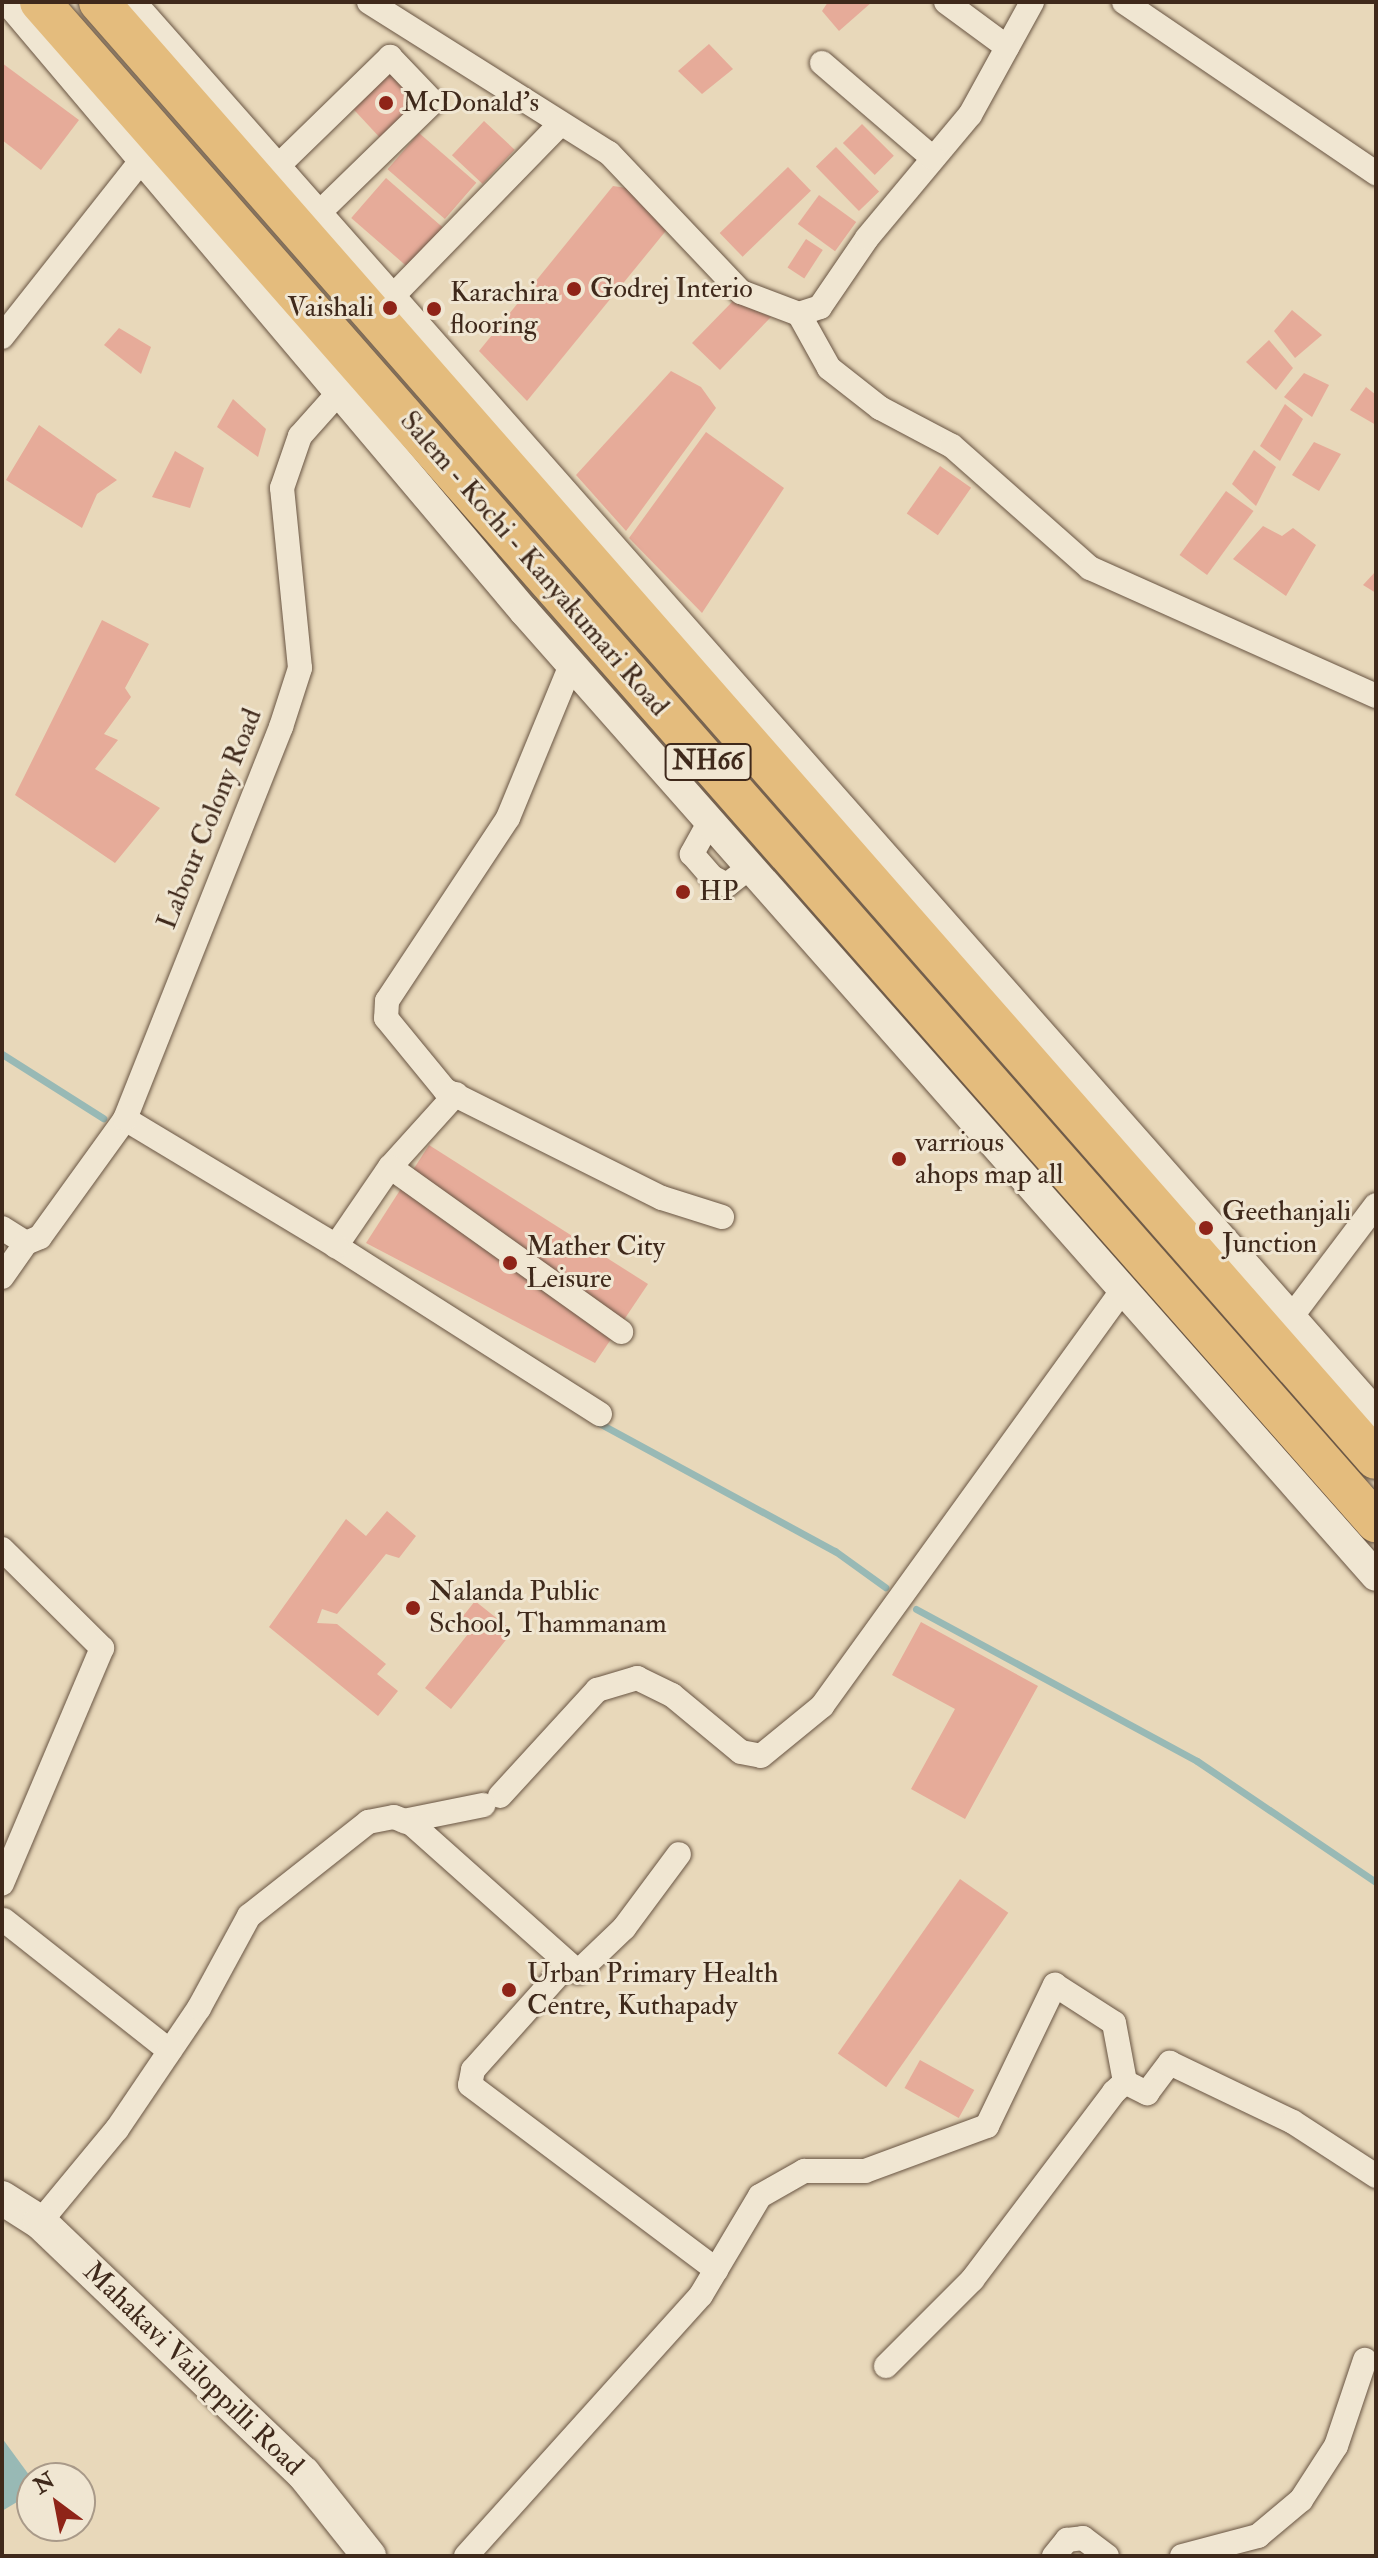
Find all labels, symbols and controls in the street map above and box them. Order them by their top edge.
place label: McDonald's [402,86,539,120]
marker: McDonald's [377,94,395,112]
place label: Godrej Interio [590,272,753,306]
place label: Karachira flooring [450,276,558,342]
marker: Godrej Interio [565,280,583,298]
place label: Vaishali [287,291,374,325]
marker: Vaishali [381,299,399,317]
marker: Karachira flooring [425,300,443,318]
street label: Salem - Kochi - Kanyakumari Road [392,405,676,723]
street label: Labour Colony Road [150,704,270,934]
road number: NH66 [664,740,752,784]
place label: HP [699,875,738,909]
marker: HP [674,883,692,901]
place label: varrious ahops map all [915,1126,1063,1192]
marker: varrious ahops map all [890,1150,908,1168]
place label: Geethanjali Junction [1222,1195,1351,1261]
marker: Geethanjali Junction [1197,1219,1215,1237]
place label: Mather City Leisure [526,1230,665,1296]
marker: Mather City Leisure [501,1254,519,1272]
place label: Nalanda Public School, Thammanam [429,1575,667,1641]
marker: Nalanda Public School, Thammanam [404,1599,422,1617]
place label: Urban Primary Health Centre, Kuthapady [527,1957,778,2023]
marker: Urban Primary Health Centre, Kuthapady [498,1979,520,2001]
street label: Mahakavi Vailoppilli Road [76,2255,310,2483]
north arrow [16,2462,96,2542]
text: N [29,2466,60,2500]

